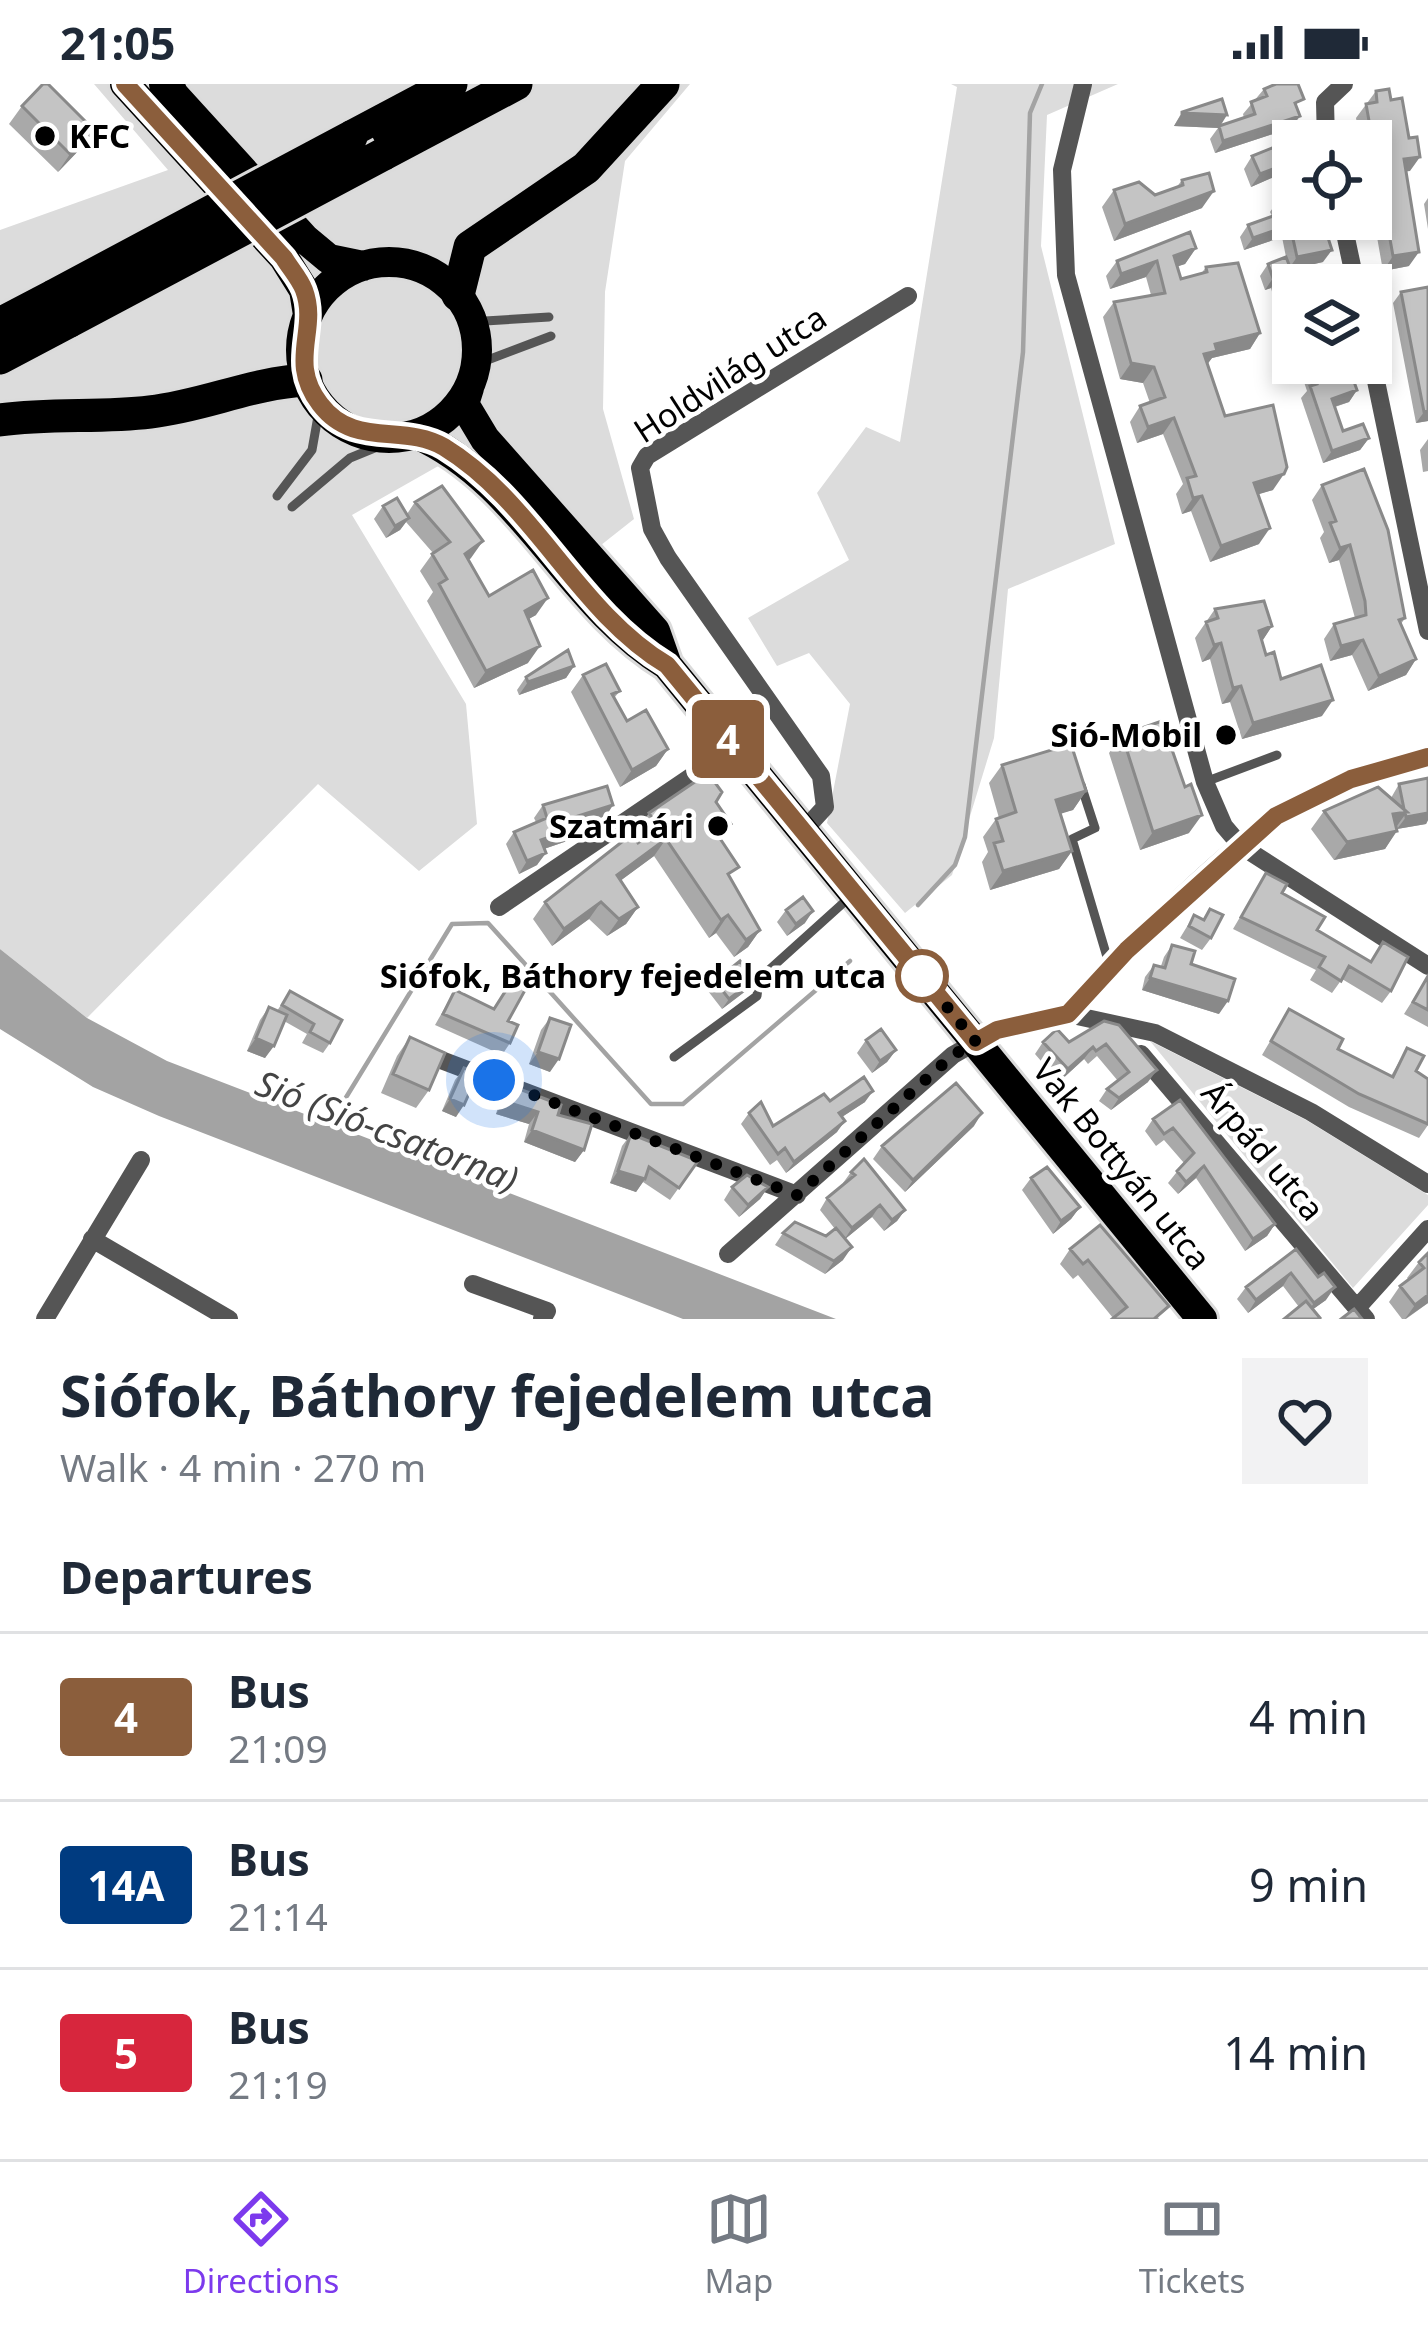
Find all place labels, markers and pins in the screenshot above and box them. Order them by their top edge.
place label: KFC [69,113,130,158]
marker: KFC [32,123,58,149]
place label: Sió-Mobil [1050,712,1202,757]
marker: Sió-Mobil [1213,722,1239,748]
place label: Szatmári [549,803,694,848]
marker: Szatmári [705,813,731,839]
marker: Siófok, Báthory fejedelem utca [897,951,947,1001]
place label: Siófok, Báthory fejedelem utca [380,953,886,998]

